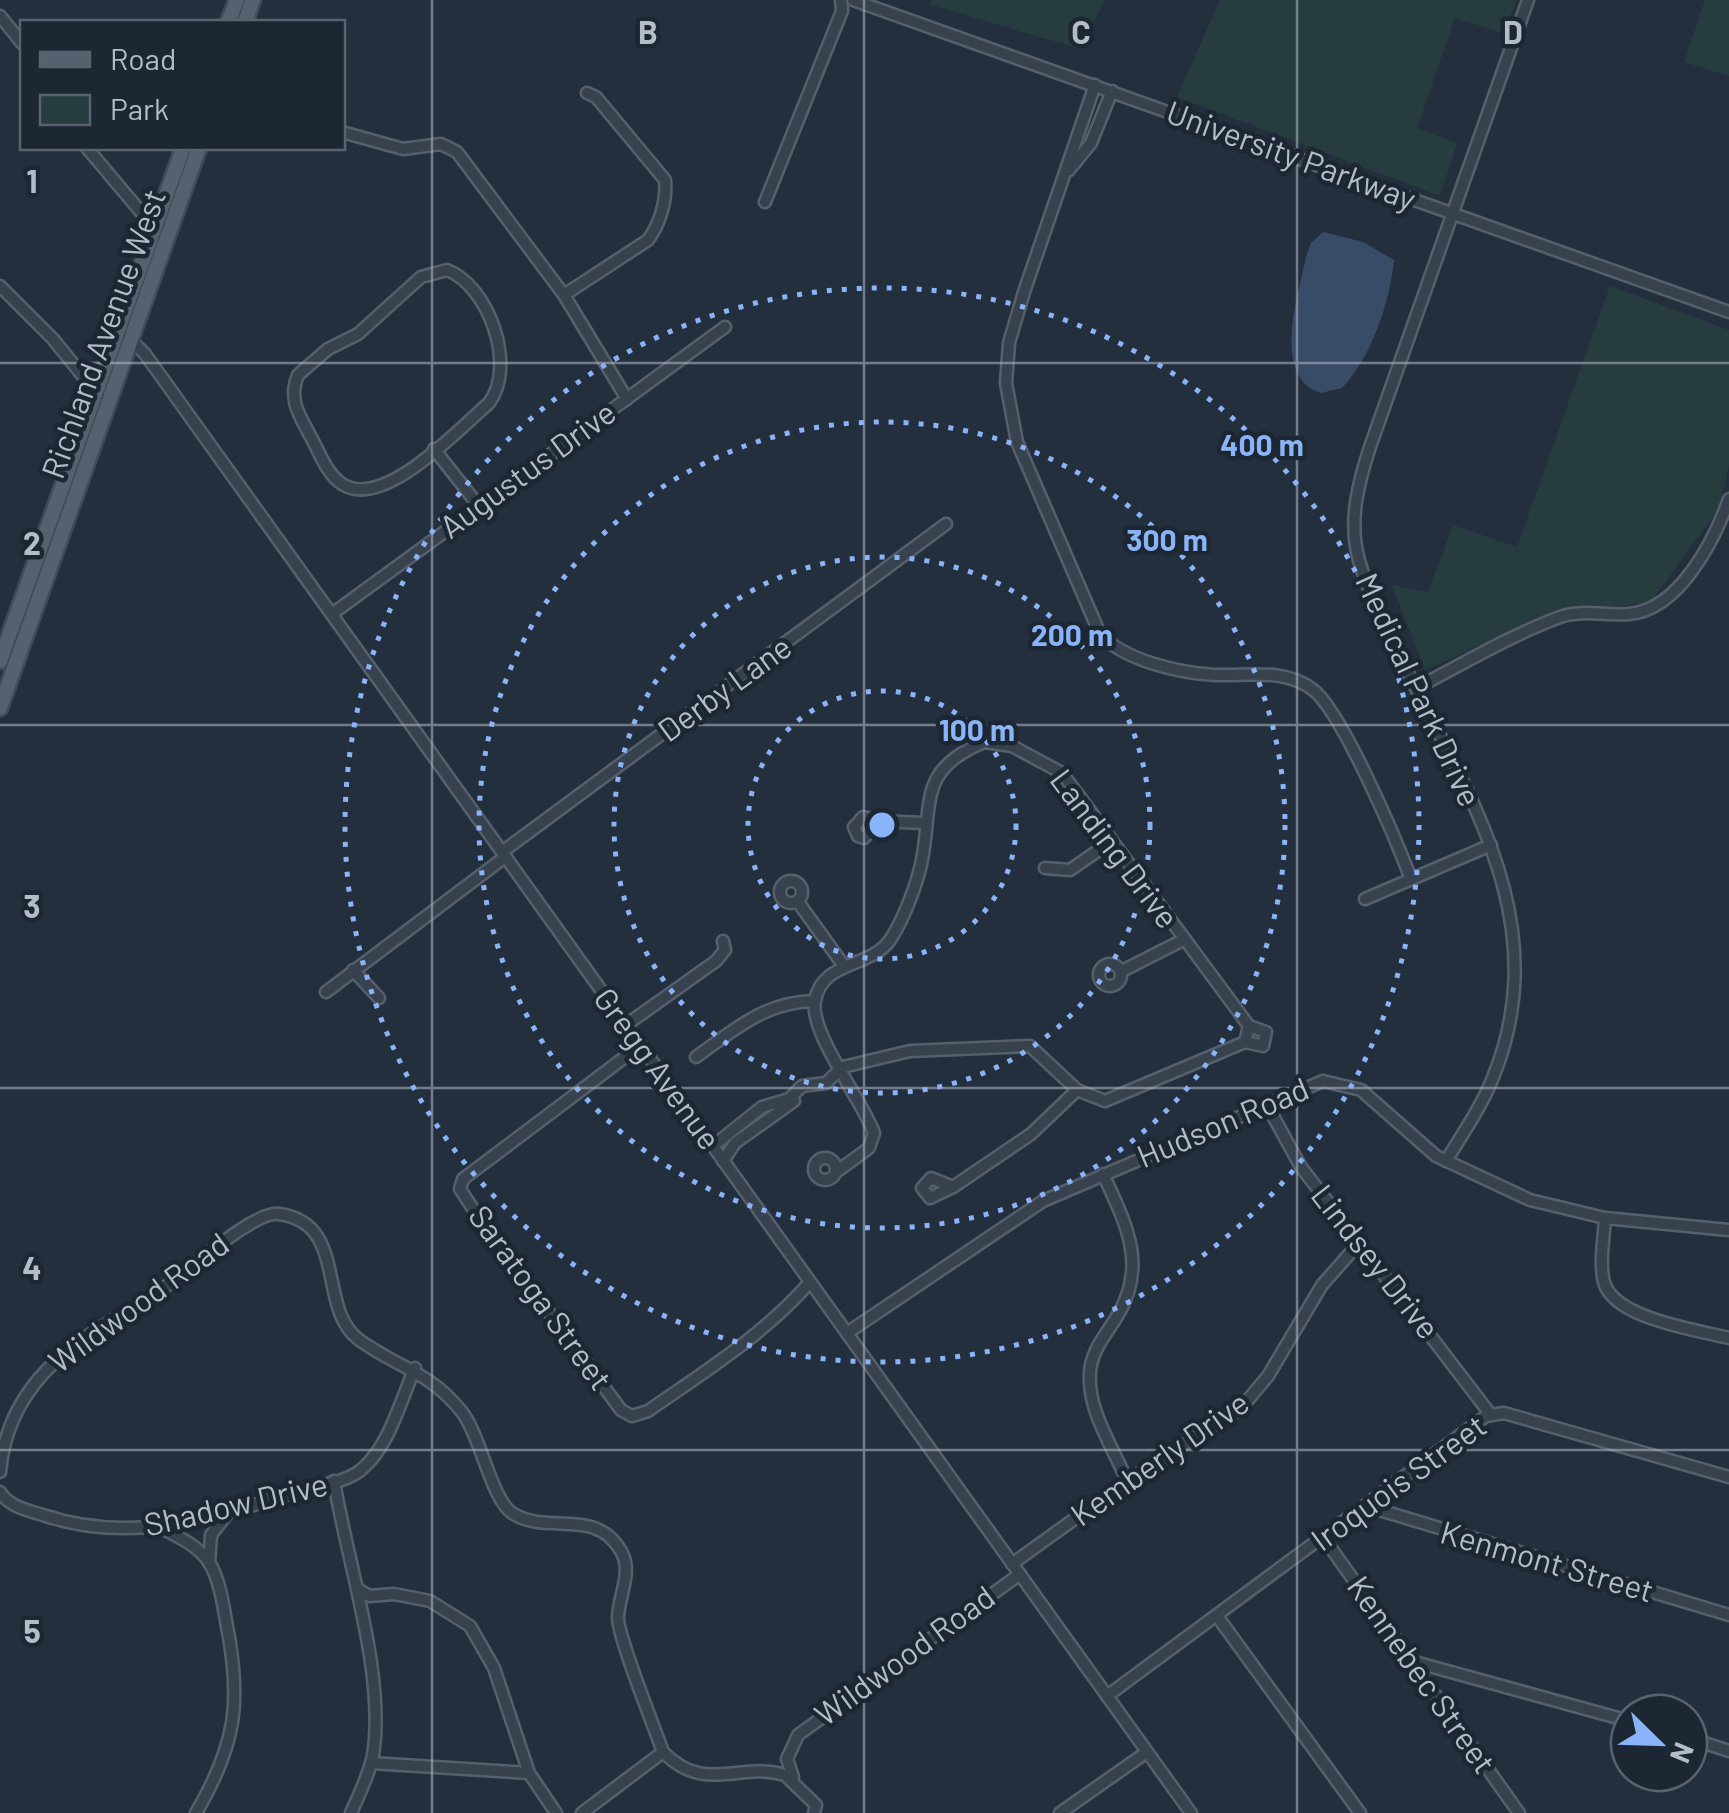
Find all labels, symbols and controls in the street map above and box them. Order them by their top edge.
text: B [638,12,658,50]
text: C [1071,12,1091,50]
text: D [1503,12,1523,50]
legend [20,20,345,150]
text: Road [110,40,176,76]
text: Park [110,90,169,126]
street label: University Parkway [1162,91,1422,217]
text: 1 [26,161,38,199]
street label: Richland Avenue West [32,184,172,483]
street label: Augustus Drive [431,392,622,545]
text: 400 m [1220,426,1304,462]
text: 300 m [1126,521,1208,557]
text: 2 [23,523,41,561]
street label: Medical Park Drive [1349,567,1490,812]
text: 200 m [1031,616,1113,652]
street label: Derby Lane [650,626,798,748]
text: 100 m [939,711,1015,747]
street label: Landing Drive [1043,761,1188,935]
centre of rings [864,807,900,843]
text: 3 [23,886,41,924]
street label: Gregg Avenue [587,980,730,1156]
street label: Hudson Road [1131,1068,1314,1174]
street label: Lindsey Drive [1305,1176,1449,1345]
street label: Saratoga Street [462,1197,621,1396]
street label: Wildwood Road [40,1223,235,1379]
text: 4 [22,1248,42,1286]
street label: Kemberly Drive [1063,1382,1255,1533]
street label: Iroquois Street [1303,1405,1493,1558]
street label: Shadow Drive [140,1463,331,1543]
street label: Kenmont Street [1437,1512,1658,1609]
street label: Kennebec Street [1340,1568,1505,1780]
street label: Wildwood Road [806,1576,1001,1732]
text: 5 [23,1611,41,1649]
north arrow [1609,1693,1709,1793]
text: N [1664,1738,1702,1768]

